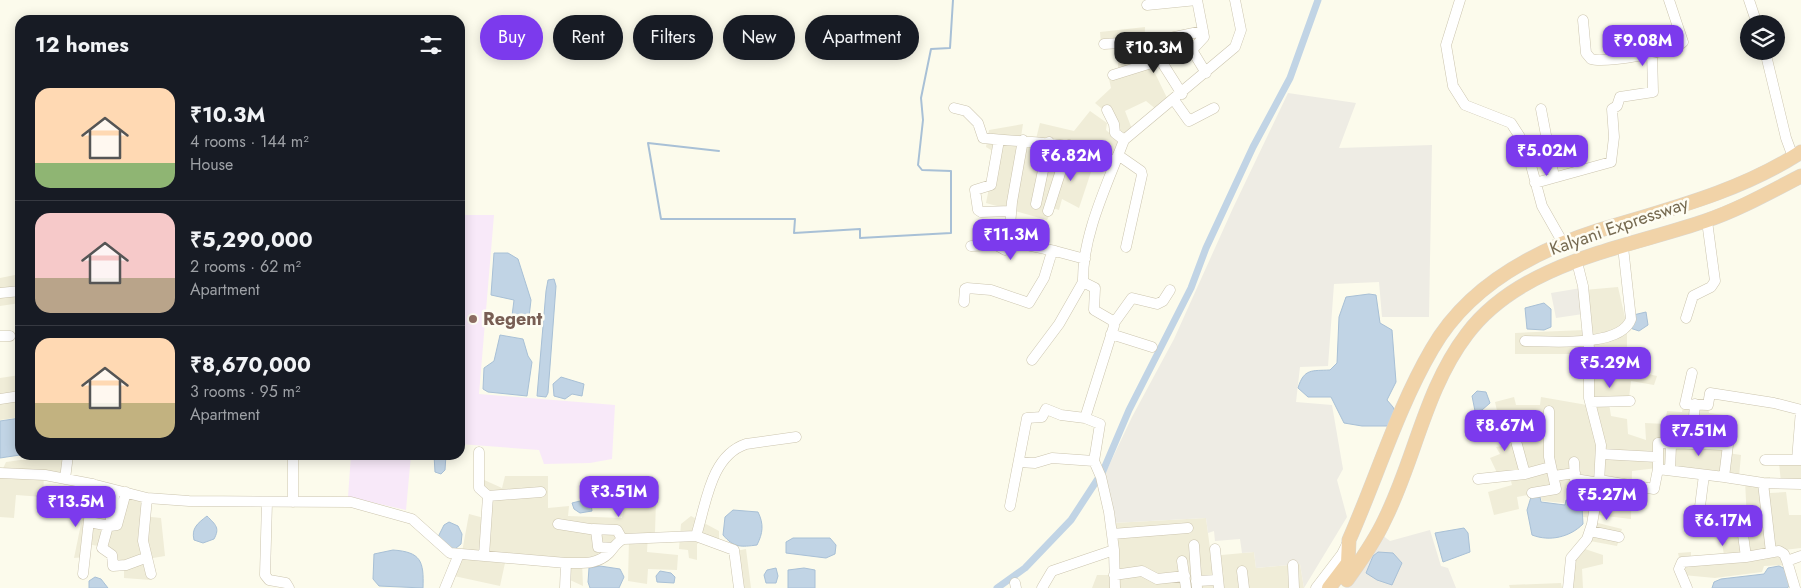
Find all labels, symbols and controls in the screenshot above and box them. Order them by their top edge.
chip: Buy [480,15,543,60]
chip: Rent [553,15,623,60]
chip: Filters [633,15,713,60]
chip: New [723,15,795,60]
chip: Apartment [805,15,919,60]
map controls [1740,15,1785,60]
button: layers [1740,15,1785,60]
pin: ₹9.08M [1602,24,1684,67]
text: ₹9.08M [1614,29,1672,52]
text: 12 homes [35,30,129,60]
icon: filters [417,31,445,59]
pin: ₹10.3M [1113,32,1195,74]
text: ₹10.3M [1125,36,1183,59]
text: ₹10.3M [190,100,265,130]
icon: home [75,108,135,168]
text: 4 rooms · 144 m² [190,130,309,153]
pin: ₹5.02M [1506,134,1588,177]
text: ₹5.02M [1517,139,1577,162]
pin: ₹6.82M [1030,140,1112,182]
text: ₹6.82M [1041,144,1101,167]
text: House [190,153,233,176]
street label: Kalyani Expressway [1546,190,1692,262]
pin: ₹11.3M [970,218,1052,261]
text: ₹11.3M [984,223,1038,246]
text: ₹5,290,000 [190,225,313,255]
icon: home [75,233,135,293]
text: 2 rooms · 62 m² [190,255,301,278]
text: Apartment [190,278,260,301]
place label: Regent [483,306,543,332]
marker: Regent [467,313,479,325]
pin: ₹5.29M [1569,346,1651,389]
text: ₹8,670,000 [190,350,311,380]
text: ₹5.29M [1580,351,1640,374]
icon: home [75,358,135,418]
text: 3 rooms · 95 m² [190,380,301,403]
text: Apartment [190,403,260,426]
pin: ₹8.67M [1464,410,1546,452]
text: ₹8.67M [1476,414,1534,437]
pin: ₹7.51M [1658,414,1740,457]
text: ₹7.51M [1671,419,1727,442]
pin: ₹3.51M [578,476,660,518]
pin: ₹5.27M [1566,478,1648,521]
text: ₹3.51M [591,480,647,503]
text: ₹5.27M [1577,483,1637,506]
pin: ₹13.5M [35,486,117,528]
text: ₹13.5M [48,490,104,513]
pin: ₹6.17M [1682,504,1764,547]
text: ₹6.17M [1694,509,1752,532]

